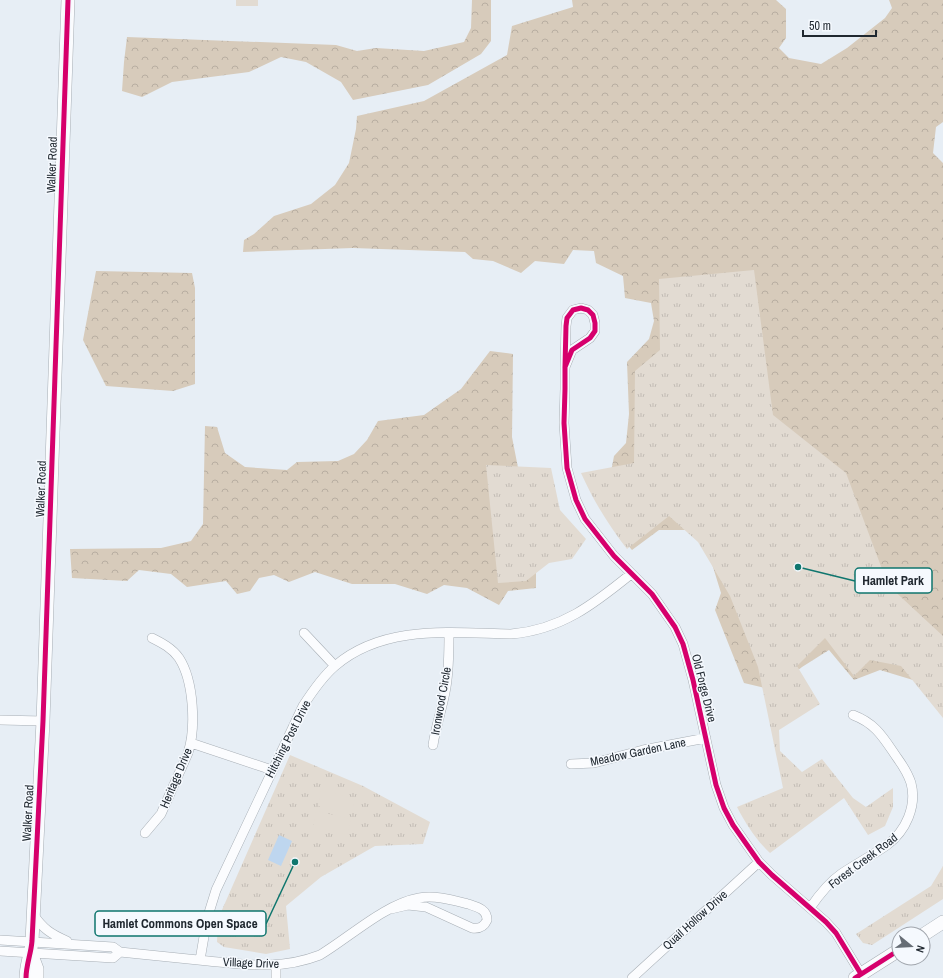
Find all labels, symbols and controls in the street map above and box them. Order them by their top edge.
scale bar [803,12,876,38]
text: 50 m [809,18,831,34]
street label: Walker Road [43,136,61,194]
street label: Walker Road [32,460,50,518]
callout: Hamlet Park [855,568,932,593]
text: Hamlet Park [862,572,924,589]
street label: Old Forge Drive [688,652,720,724]
street label: Ironwood Circle [427,666,455,736]
street label: Hitching Post Drive [262,697,314,781]
street label: Meadow Garden Lane [589,734,687,770]
street label: Heritage Drive [156,745,196,811]
street label: Walker Road [19,784,37,842]
street label: Forest Creek Road [825,830,901,892]
street label: Quail Hollow Drive [659,887,731,953]
callout: Hamlet Commons Open Space [95,911,266,936]
text: Hamlet Commons Open Space [102,915,258,932]
north arrow [891,926,931,966]
text: N [913,944,928,954]
street label: Village Drive [223,954,279,972]

